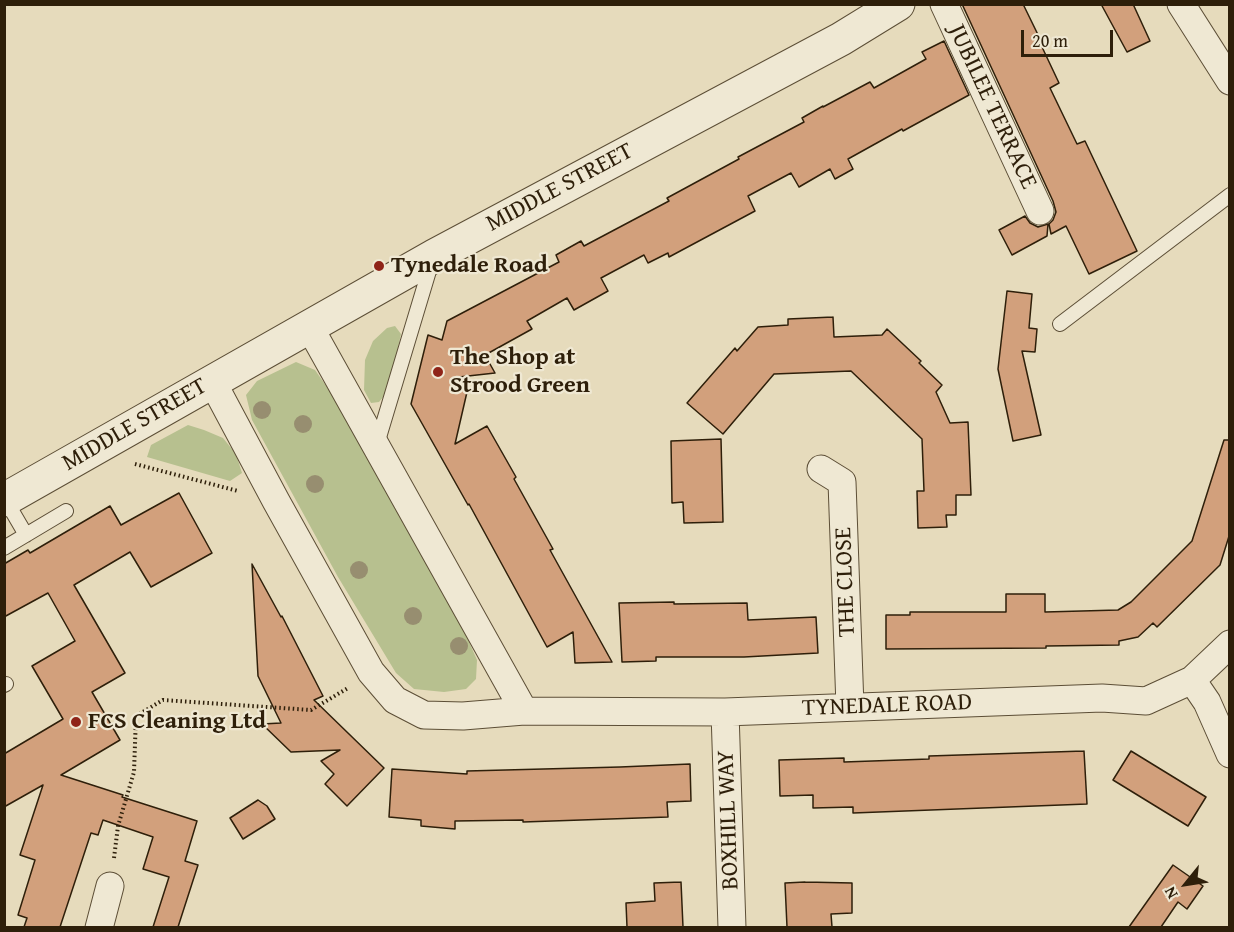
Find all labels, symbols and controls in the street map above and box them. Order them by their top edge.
scale bar [1024,18,1116,56]
street label: JUBILEE TERRACE [941,20,1043,194]
text: 20 m [1032,27,1068,54]
street label: MIDDLE STREET [482,137,638,239]
place label: Tynedale Road [391,252,548,280]
marker: Tynedale Road [372,259,386,273]
place label: The Shop at Strood Green [450,344,590,400]
marker: The Shop at Strood Green [431,365,445,379]
street label: MIDDLE STREET [58,372,212,478]
street label: THE CLOSE [830,527,862,637]
street label: TYNEDALE ROAD [802,689,972,723]
place label: FCS Cleaning Ltd [88,708,266,736]
marker: FCS Cleaning Ltd [69,715,83,729]
street label: BOXHILL WAY [712,750,746,890]
north arrow [1156,854,1216,914]
text: N [1157,882,1183,904]

